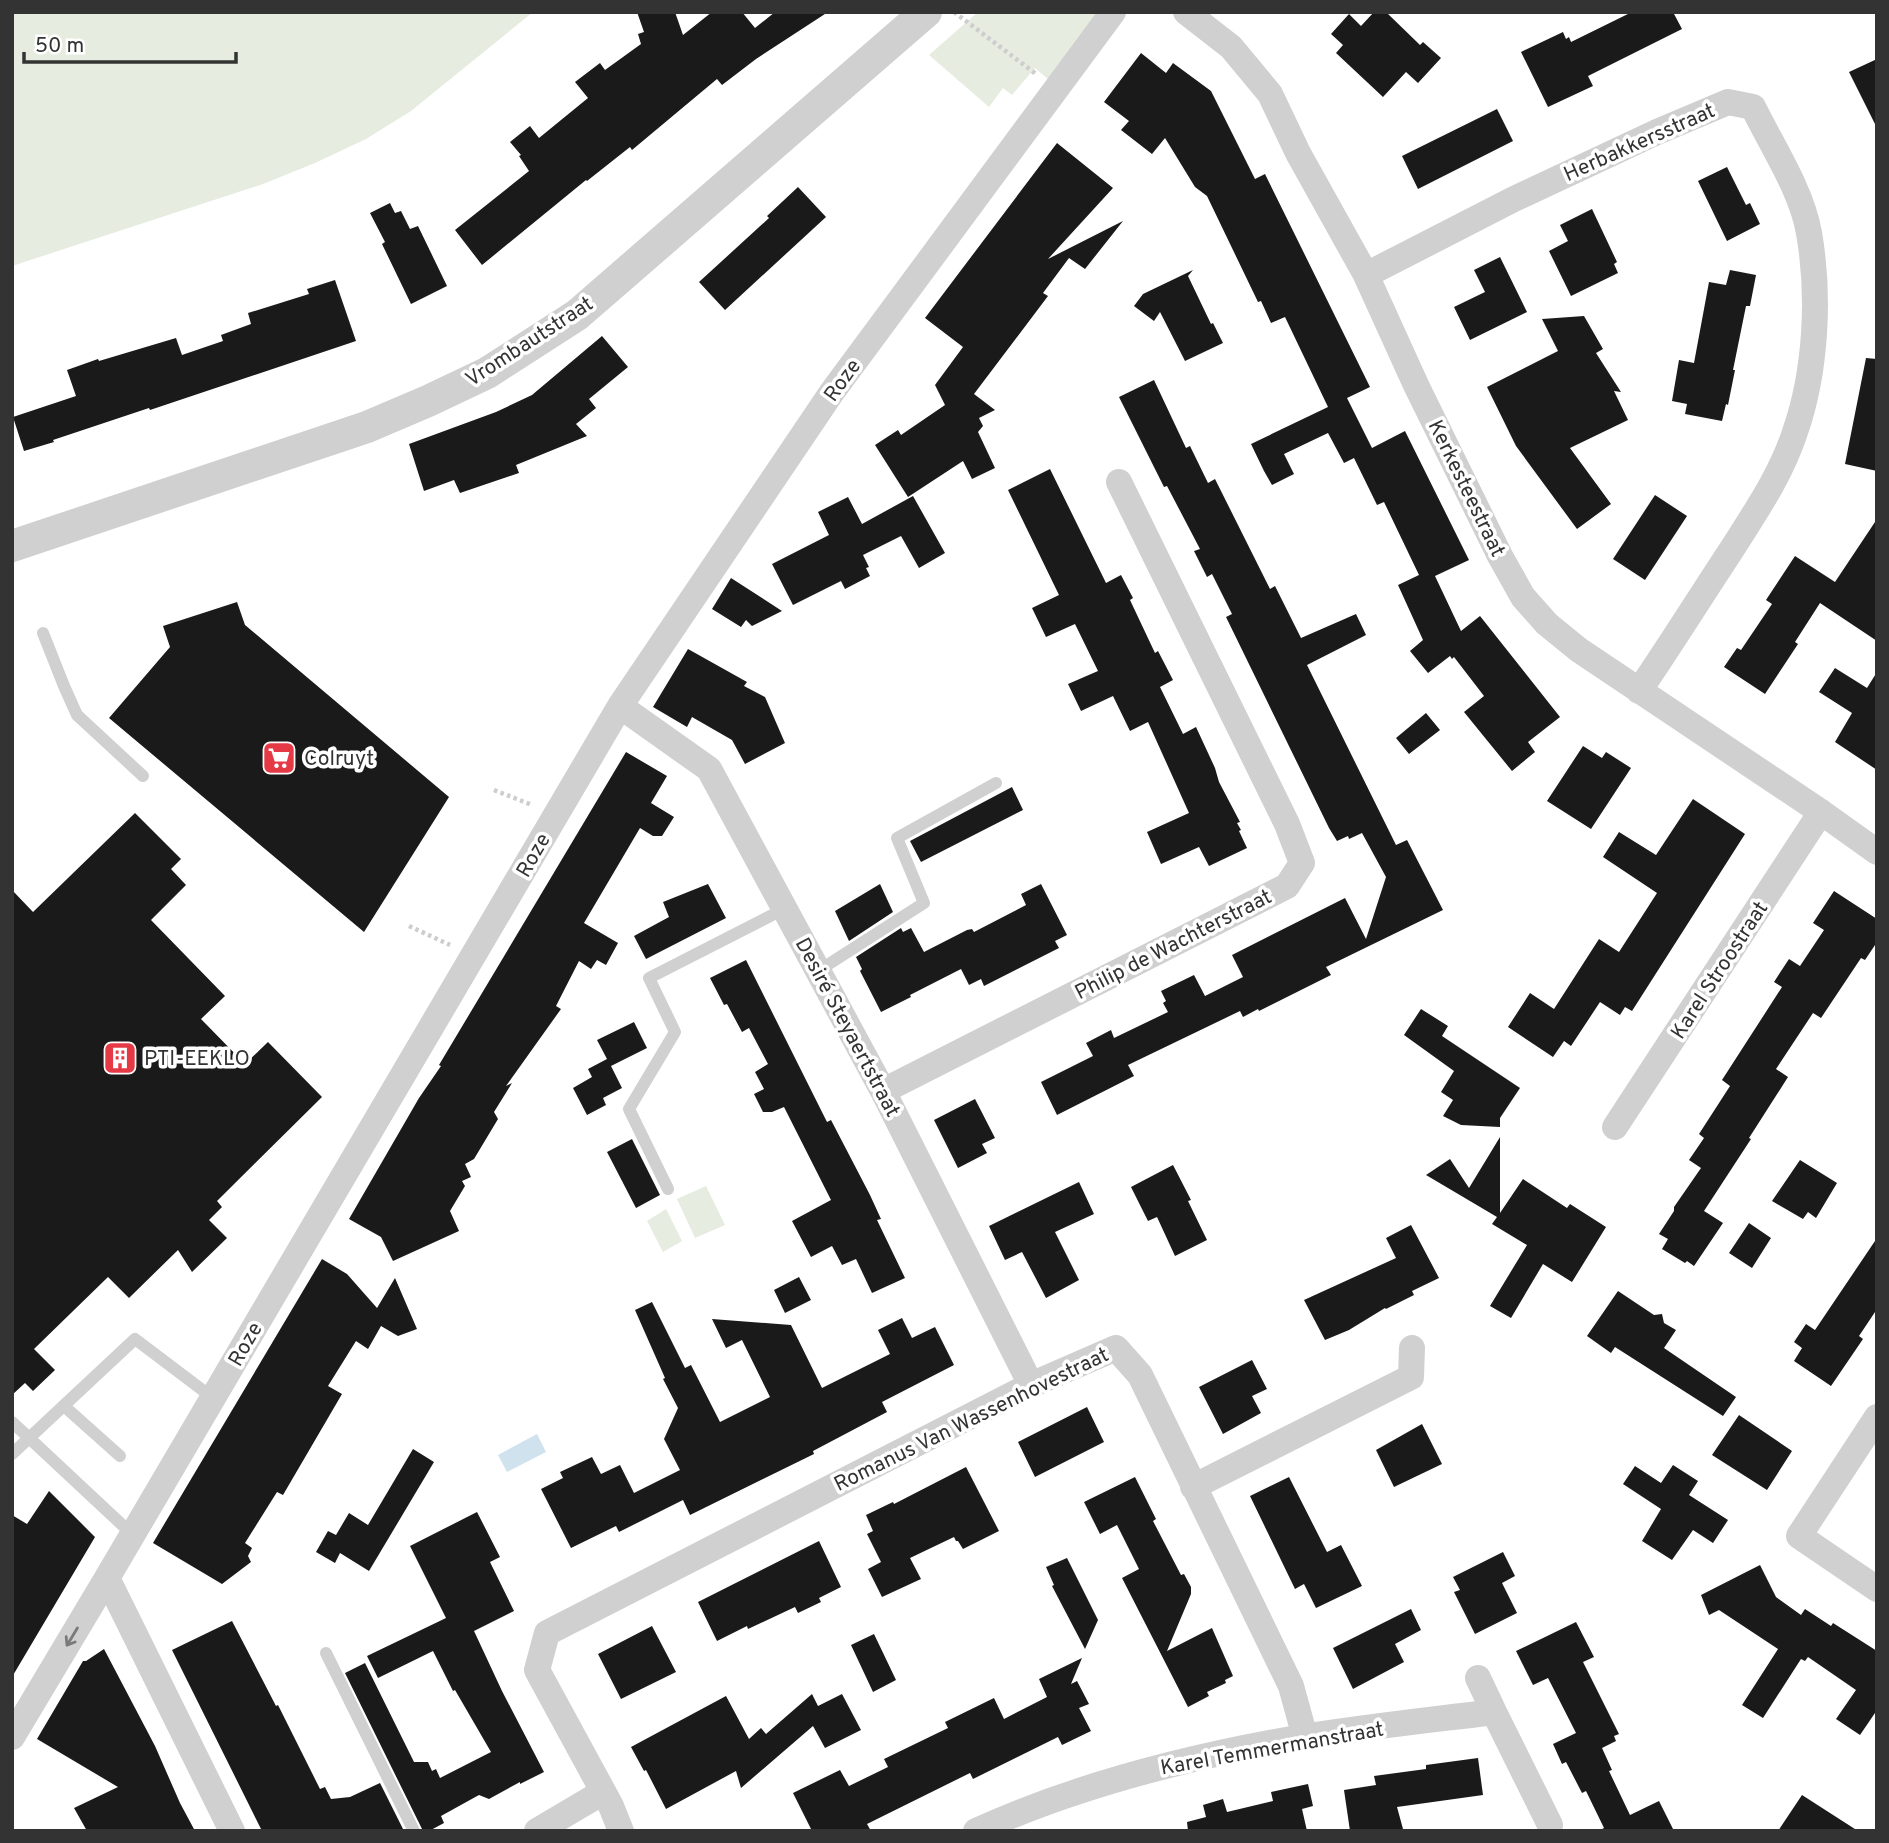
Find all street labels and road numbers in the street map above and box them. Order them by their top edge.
street label: Herbakkersstraat [1560,98,1719,189]
street label: Vrombautstraat [461,291,599,394]
street label: Roze [819,354,868,408]
street label: Kerkesteestraat [1421,416,1510,562]
street label: Roze [511,829,558,883]
street label: Philip de Wachterstraat [1071,884,1277,1007]
street label: Karel Stroostraat [1666,897,1775,1045]
street label: Desiré Steyaertstraat [788,933,905,1122]
street label: Roze [223,1318,270,1372]
street label: Romanus Van Wassenhovestraat [830,1342,1114,1499]
street label: Karel Temmermanstraat [1158,1717,1386,1782]

